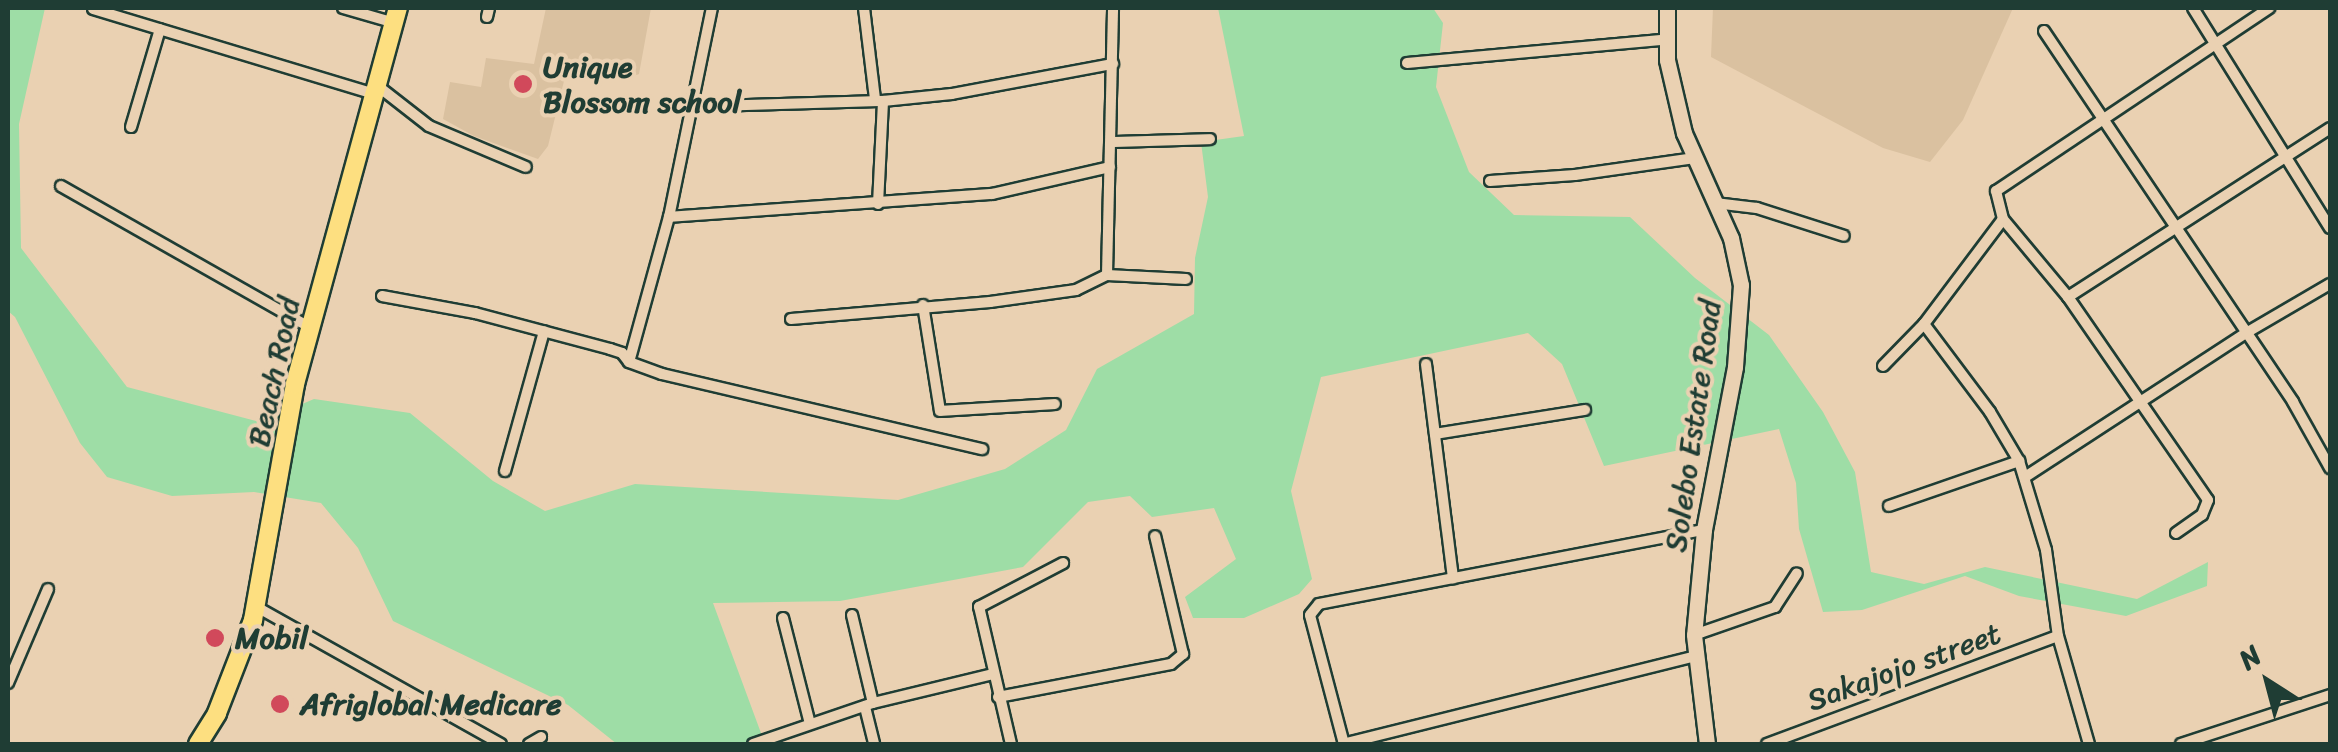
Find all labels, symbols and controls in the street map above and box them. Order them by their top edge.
place label: Unique Blossom school [543,49,741,120]
marker: Unique Blossom school [512,73,534,95]
street label: Beach Road [241,294,307,450]
street label: Solebo Estate Road [1657,297,1729,555]
street label: Sakajojo street [1802,615,2006,719]
place label: Mobil [235,620,308,656]
marker: Mobil [204,627,226,649]
north arrow [2218,632,2318,732]
text: N [2228,632,2272,683]
place label: Afriglobal Medicare [300,686,562,722]
marker: Afriglobal Medicare [269,693,291,715]

